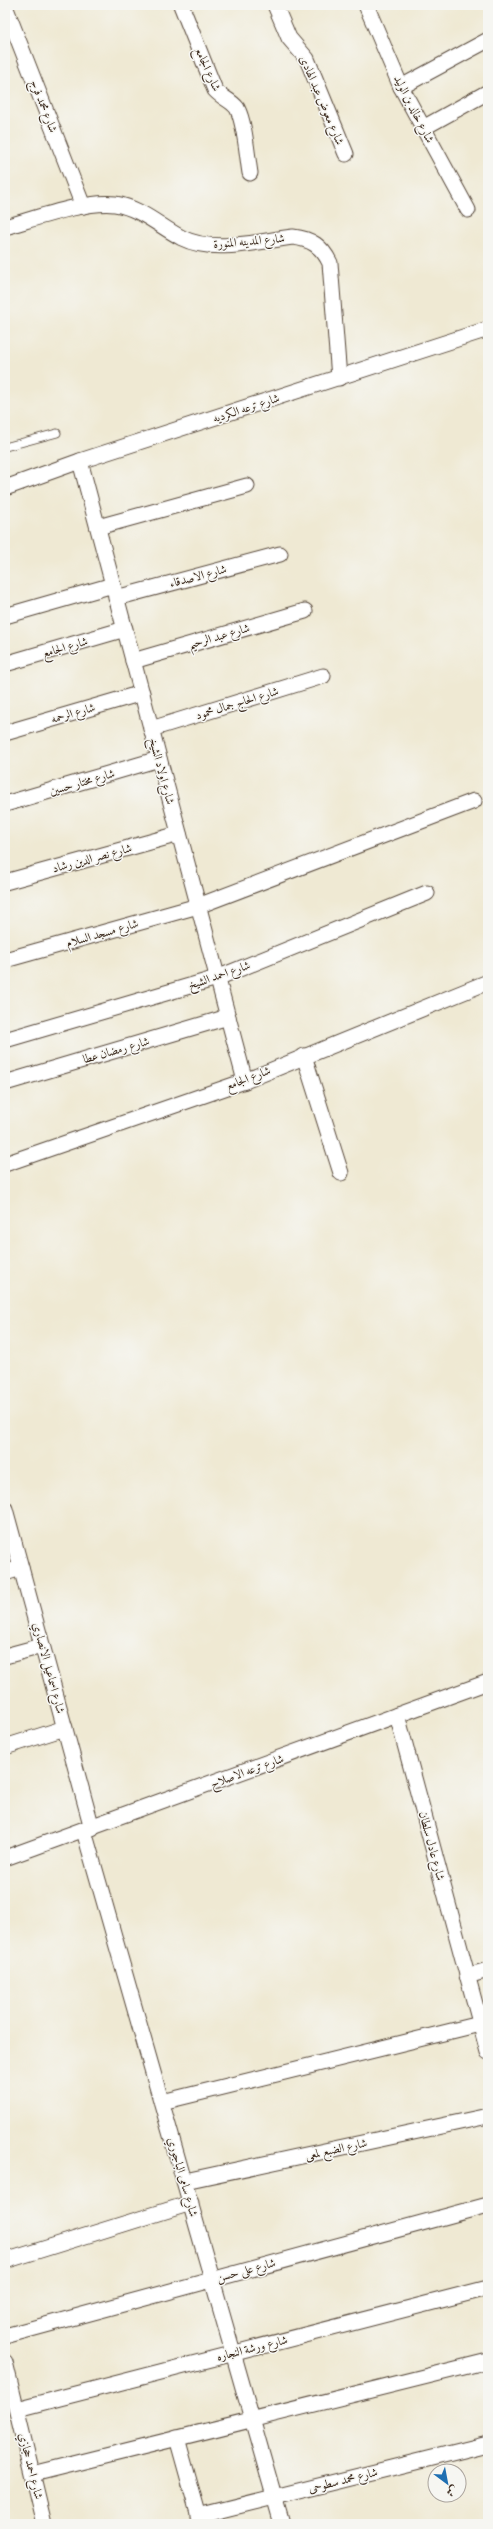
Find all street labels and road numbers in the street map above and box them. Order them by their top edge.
street label: شارع الجامع [188,45,224,95]
street label: شارع معوض عبد الهادى [293,53,347,149]
street label: شارع خالد بن الوليد [387,73,437,147]
street label: شارع محمد فرج [24,77,61,136]
street label: شارع المدينه المنورة [213,231,286,255]
street label: شارع ترعه الكرديه [211,391,283,429]
street label: شارع الاصدقاء [168,562,229,594]
street label: شارع عبد الرحيم [187,620,253,656]
street label: شارع الجامع [41,634,91,664]
street label: شارع الحاج جمال محمود [194,684,282,726]
street label: شارع الرحمه [49,700,98,730]
street label: شارع اولاد الشيخ [143,736,178,807]
street label: شارع مختار حسين [48,766,118,802]
street label: شارع نصر الدين رشاد [51,841,134,879]
street label: شارع مسجد السلام [64,916,141,954]
street label: شارع احمد الشيخ [186,958,253,996]
street label: شارع رمضان عطا [81,1034,152,1070]
street label: شارع الجامع [224,1063,274,1097]
street label: شارع اسماعيل الانصاري [26,1621,68,1716]
street label: شارع ترعه الاصلاح [208,1751,287,1795]
street label: شارع عادل سلطان [412,1810,448,1883]
street label: شارع سامى الباجوري [161,2136,201,2220]
street label: شارع الضبع لمعى [304,2136,369,2166]
street label: شارع على حسن [215,2255,278,2288]
street label: شارع ورشة النجاره [215,2332,290,2367]
street label: شارع احمد حجازي [12,2431,46,2502]
street label: شارع محمد سطوحى [307,2465,380,2499]

